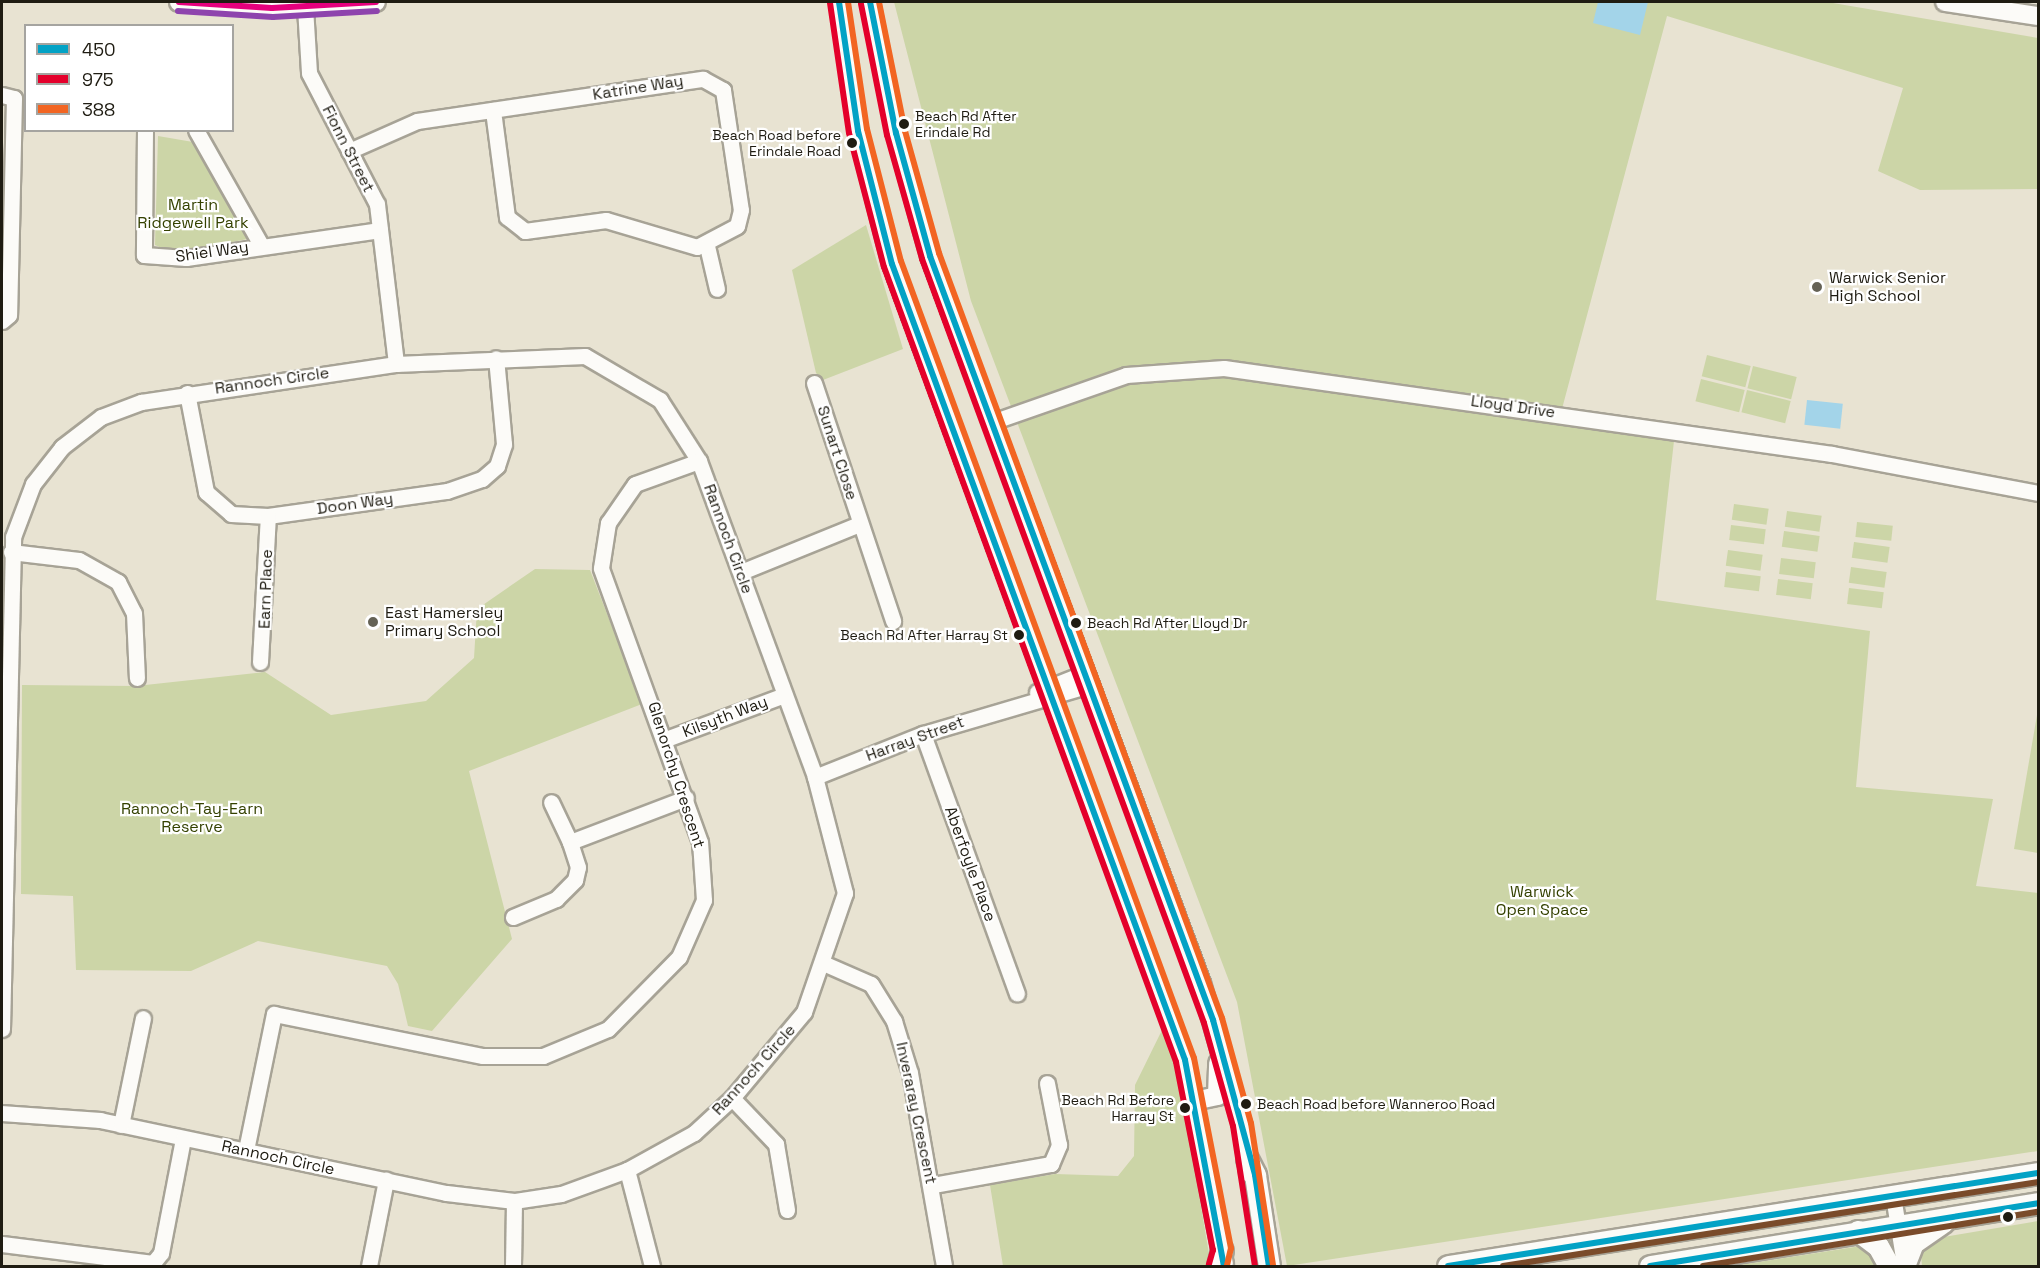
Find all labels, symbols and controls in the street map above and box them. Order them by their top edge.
legend [24,24,234,132]
text: 450 [82,38,116,61]
text: 975 [82,68,114,91]
street label: Katrine Way [591,71,685,105]
text: 388 [82,98,115,121]
street label: Fionn Street [318,102,378,196]
place label: Beach Rd After Erindale Rd [915,108,1017,140]
marker: Beach Rd After Erindale Rd [898,118,910,130]
place label: Beach Road before Erindale Road [712,127,841,160]
marker: Beach Road before Erindale Road [846,137,858,149]
park label: Martin Ridgewell Park [137,195,249,233]
street label: Shiel Way [174,237,250,267]
place label: Warwick Senior High School [1829,268,1946,306]
marker: Warwick Senior High School [1810,280,1824,294]
street label: Rannoch Circle [214,363,330,399]
street label: Lloyd Drive [1470,392,1556,422]
street label: Sunart Close [813,403,861,503]
street label: Rannoch Circle [699,482,757,596]
street label: Doon Way [316,489,394,519]
street label: Earn Place [255,549,277,629]
place label: East Hamersley Primary School [385,603,503,641]
marker: East Hamersley Primary School [366,615,380,629]
place label: Beach Rd After Lloyd Dr [1087,615,1248,631]
marker: Beach Rd After Lloyd Dr [1070,617,1082,629]
place label: Beach Rd After Harray St [840,627,1008,643]
marker: Beach Rd After Harray St [1013,629,1025,641]
street label: Kilsyth Way [680,692,770,742]
street label: Glenorchy Crescent [643,700,709,850]
street label: Harray Street [863,712,967,766]
park label: Rannoch-Tay-Earn Reserve [121,799,263,837]
street label: Aberfoyle Place [940,804,1000,924]
park label: Warwick Open Space [1496,882,1588,920]
street label: Rannoch Circle [708,1021,800,1119]
street label: Inveraray Crescent [892,1040,940,1186]
place label: Beach Rd Before Harray St [1062,1092,1174,1124]
place label: Beach Road before Wanneroo Road [1257,1096,1495,1112]
marker: Beach Road before Wanneroo Road [1240,1098,1252,1110]
marker: Beach Rd Before Harray St [1179,1102,1191,1114]
street label: Rannoch Circle [220,1137,336,1179]
unlabelled marker [2002,1211,2014,1223]

